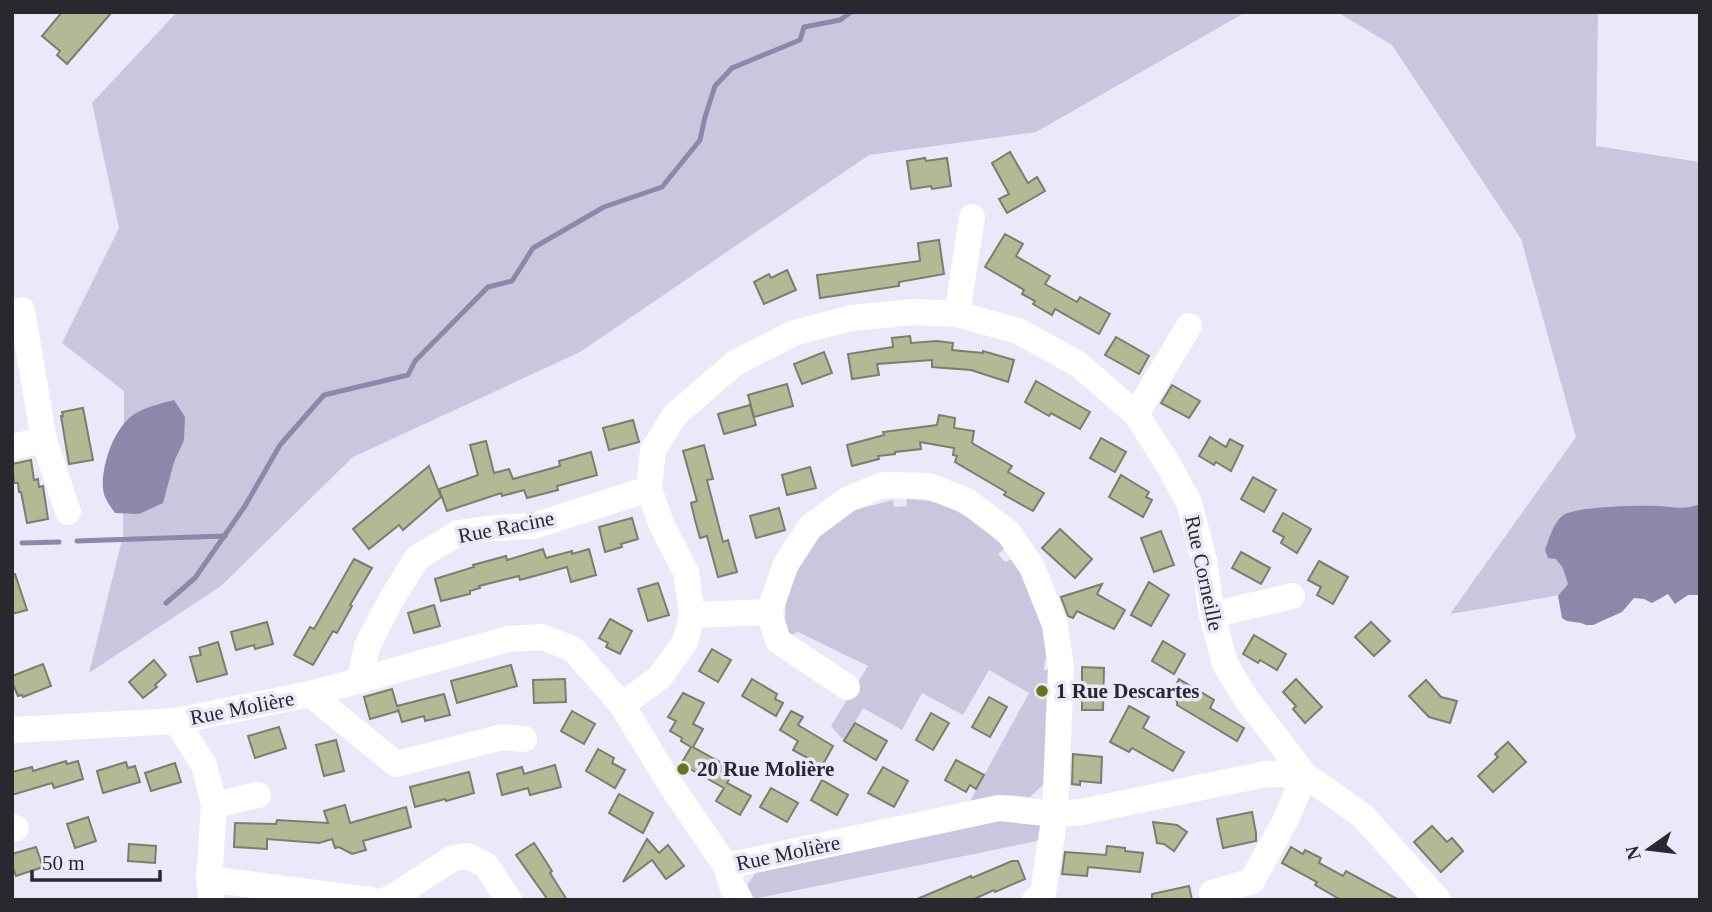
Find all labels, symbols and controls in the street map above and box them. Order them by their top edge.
street label: Rue Racine [456,506,556,548]
street label: Rue Corneille [1180,513,1228,633]
place label: 1 Rue Descartes [1056,679,1199,703]
marker: 1 Rue Descartes [1034,683,1050,699]
street label: Rue Molière [188,686,296,730]
place label: 20 Rue Molière [697,757,834,781]
marker: 20 Rue Molière [675,761,691,777]
north arrow [1614,814,1684,884]
street label: Rue Molière [734,830,842,876]
scale bar [32,838,159,882]
text: N [1621,844,1645,862]
text: 50 m [42,851,85,875]

